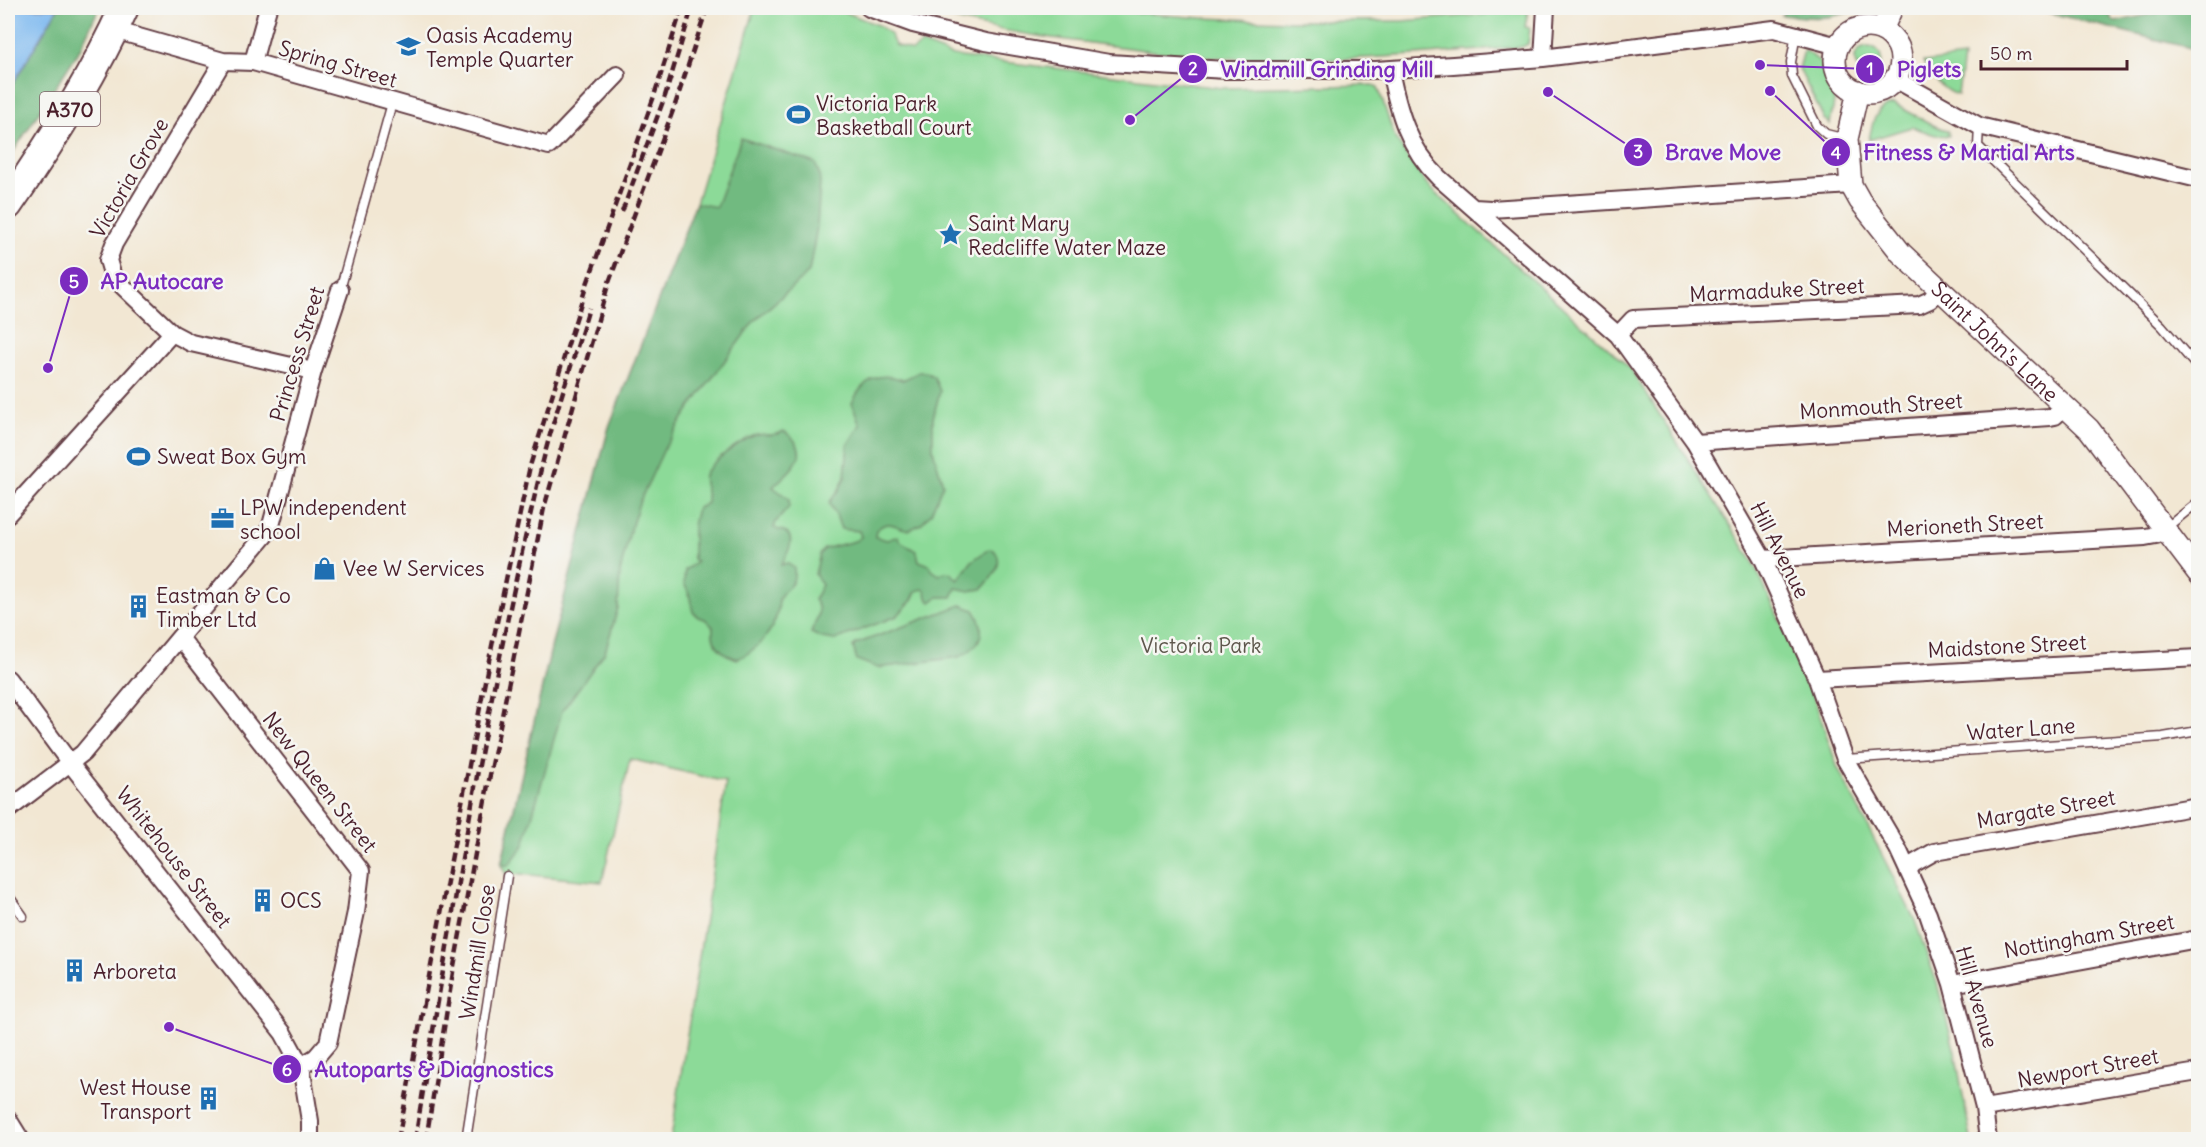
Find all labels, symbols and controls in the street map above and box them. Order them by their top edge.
place label: Oasis Academy Temple Quarter [426,22,574,73]
scale bar [1981,33,2126,71]
street label: Spring Street [276,34,400,94]
school or university icon: Oasis Academy Temple Quarter [395,34,421,60]
text: 50 m [1990,42,2032,65]
callout: Windmill Grinding Mill [1178,49,1446,89]
callout: Piglets [1855,49,1973,89]
text: Windmill Grinding Mill [1220,55,1434,83]
text: Piglets [1897,55,1961,83]
text: 2 [1188,57,1198,80]
text: 1 [1866,57,1874,80]
place label: Victoria Park Basketball Court [816,90,972,141]
road number: A370 [40,92,100,126]
sports icon: Victoria Park Basketball Court [785,102,811,128]
street label: Victoria Grove [84,113,174,243]
callout: Brave Move [1623,132,1793,172]
callout: Fitness & Martial Arts [1821,132,2087,172]
text: Brave Move [1665,138,1781,166]
text: Fitness & Martial Arts [1863,138,2075,166]
text: 3 [1633,140,1643,163]
text: 4 [1831,141,1842,164]
place label: Saint Mary Redcliffe Water Maze [968,210,1166,261]
place icon: Saint Mary Redcliffe Water Maze [937,222,963,248]
callout: AP Autocare [59,261,236,301]
text: AP Autocare [100,267,224,295]
text: 5 [69,270,79,293]
street label: Marmaduke Street [1689,272,1865,308]
street label: Saint John's Lane [1926,275,2064,407]
street label: Princess Street [264,283,330,425]
street label: Monmouth Street [1798,387,1964,425]
sports icon: Sweat Box Gym [126,443,152,469]
place label: Sweat Box Gym [157,443,306,470]
place label: LPW independent school [240,494,407,545]
street label: Hill Avenue [1744,497,1816,603]
office icon: LPW independent school [209,506,235,532]
street label: Merioneth Street [1886,507,2044,543]
shop icon: Vee W Services [312,555,338,581]
place label: Vee W Services [343,555,485,582]
place label: Eastman & Co Timber Ltd [156,582,291,633]
building icon: Eastman & Co Timber Ltd [125,594,151,620]
street label: Maidstone Street [1927,628,2087,664]
park label: Victoria Park [1140,632,1262,659]
street label: New Queen Street [257,706,383,858]
street label: Water Lane [1966,712,2076,746]
street label: Whitehouse Street [110,781,238,933]
street label: Margate Street [1975,784,2117,834]
street label: Windmill Close [453,882,501,1022]
building icon: OCS [249,887,275,913]
place label: OCS [280,887,322,914]
street label: Nottingham Street [2002,908,2176,964]
street label: Hill Avenue [1950,943,2004,1051]
building icon: Arboreta [62,958,88,984]
place label: Arboreta [93,958,177,985]
street label: Newport Street [2015,1042,2161,1094]
callout: Autoparts & Diagnostics [272,1049,566,1089]
text: Autoparts & Diagnostics [314,1055,554,1083]
text: 6 [282,1058,292,1081]
place label: West House Transport [80,1074,191,1125]
building icon: West House Transport [196,1086,222,1112]

